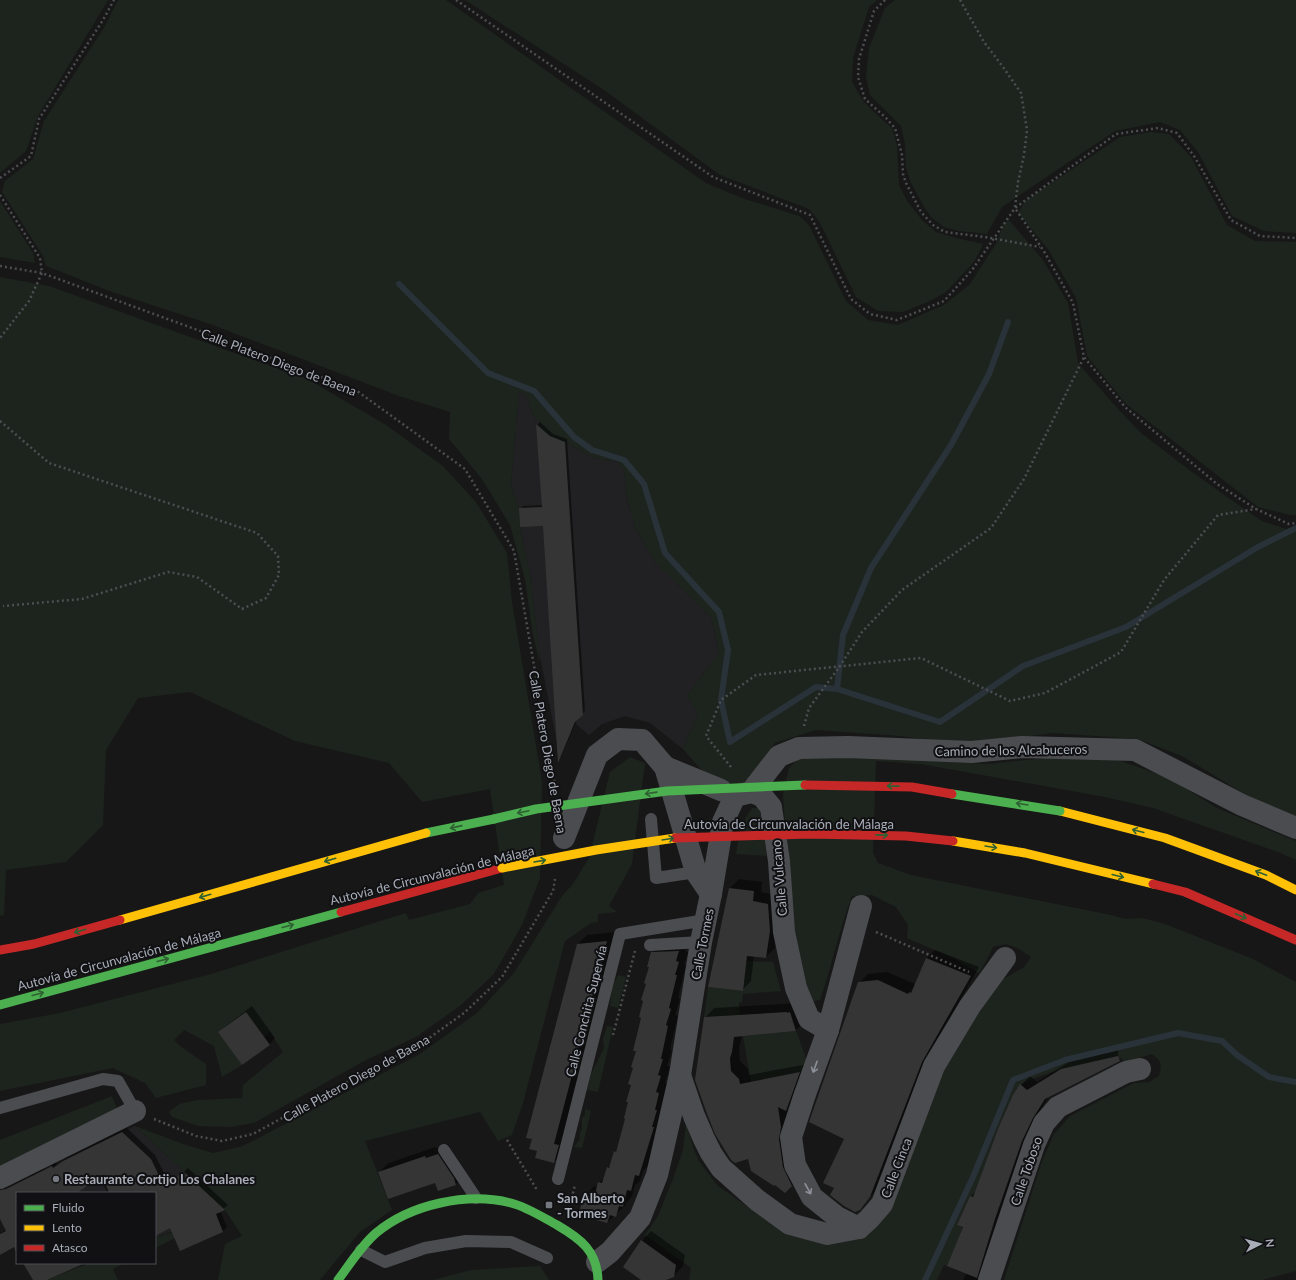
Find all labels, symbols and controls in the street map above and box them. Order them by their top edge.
street label: Calle Platero Diego de Baena [199,325,359,399]
street label: Calle Platero Diego de Baena [526,669,570,835]
street label: Camino de los Alcabuceros [934,741,1088,759]
one-way arrow [887,782,900,790]
one-way arrow [645,789,658,797]
one-way arrow [1015,800,1028,808]
one-way arrow [517,809,530,817]
street label: Autovía de Circunvalación de Málaga [684,816,894,832]
one-way arrow [449,824,462,831]
one-way arrow [1132,827,1145,834]
one-way arrow [875,832,888,839]
one-way arrow [661,835,674,843]
street label: Calle Vulcano [768,839,790,917]
street label: Autovía de Circunvalación de Málaga [328,842,536,908]
one-way arrow [985,843,998,851]
one-way arrow [533,856,546,864]
one-way arrow [324,857,337,864]
one-way arrow [1255,868,1267,876]
one-way arrow [1111,872,1124,880]
one-way arrow [199,892,212,900]
street label: Calle Tormes [687,907,717,981]
one-way arrow [1235,913,1247,921]
one-way arrow [282,922,295,929]
street label: Autovía de Circunvalación de Málaga [15,924,223,994]
one-way arrow [73,928,86,935]
street label: Calle Conchita Supervía [562,944,610,1078]
one-way arrow [156,956,169,963]
one-way arrow [31,990,44,997]
street label: Calle Platero Diego de Baena [280,1031,432,1125]
one-way arrow [810,1060,818,1072]
street label: Calle Toboso [1007,1134,1045,1208]
street label: Calle Cinca [877,1136,915,1200]
place label: Restaurante Cortijo Los Chalanes [64,1171,255,1187]
marker: Restaurante Cortijo Los Chalanes [51,1174,61,1184]
one-way arrow [805,1183,813,1195]
place label: San Alberto - Tormes [557,1190,625,1221]
legend [16,1192,156,1264]
text: Fluido [52,1200,85,1215]
marker: San Alberto - Tormes [544,1200,554,1210]
text: Lento [52,1220,82,1235]
north arrow [1240,1224,1280,1264]
text: N [1264,1238,1277,1248]
text: Atasco [52,1240,88,1255]

